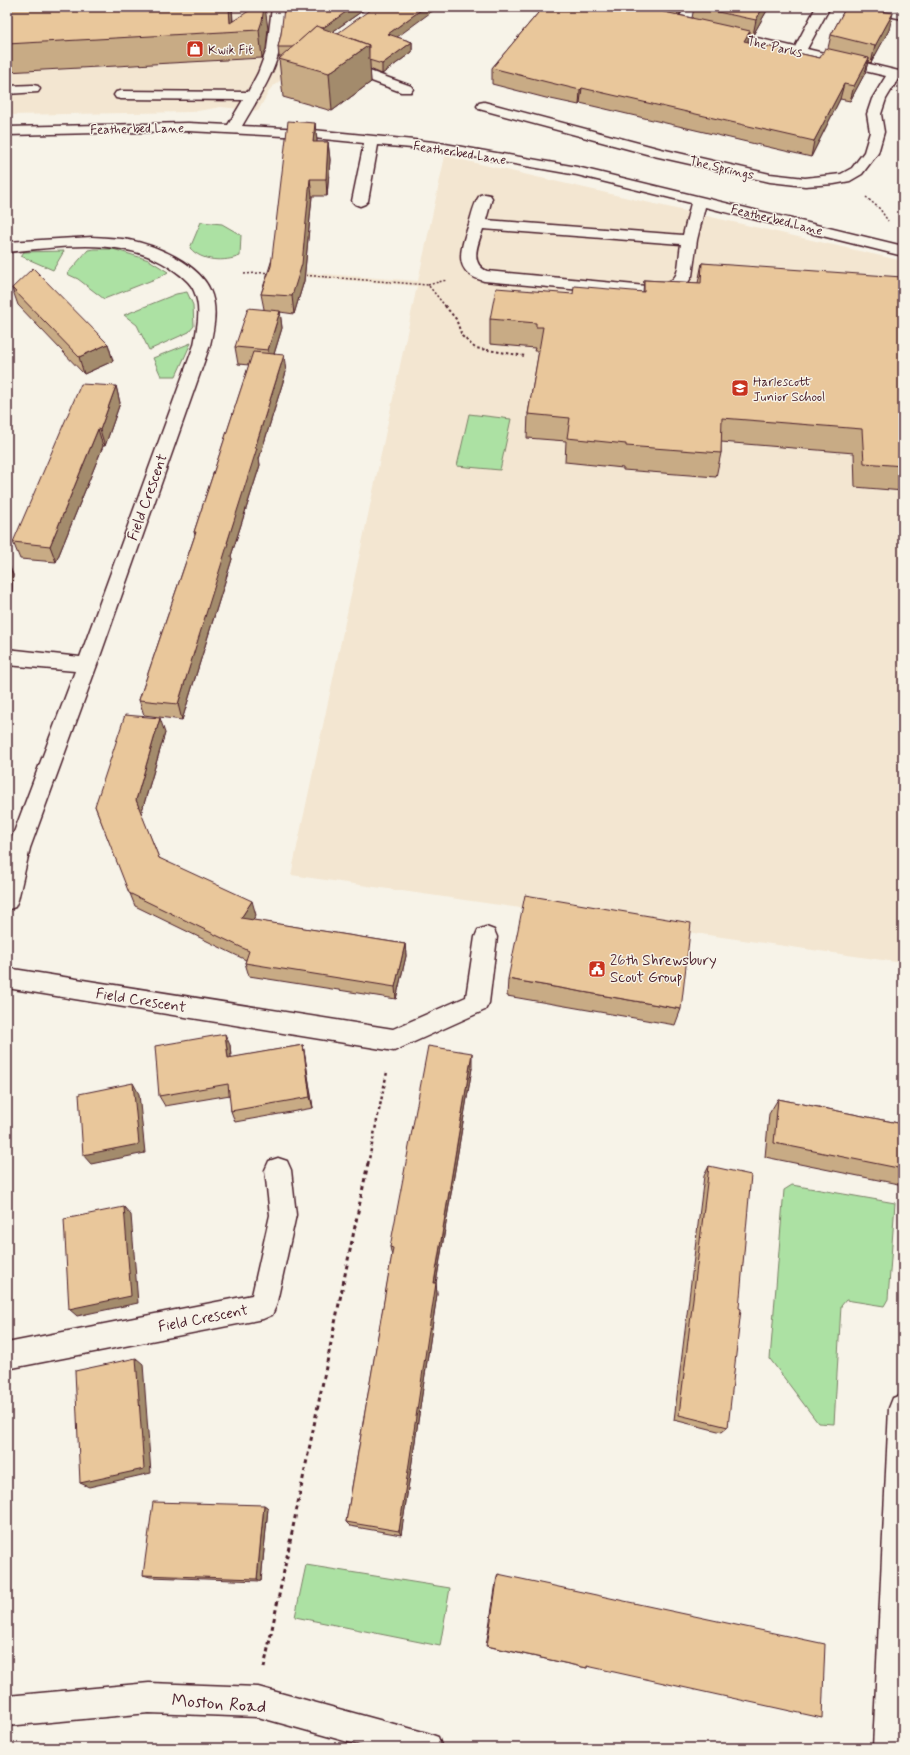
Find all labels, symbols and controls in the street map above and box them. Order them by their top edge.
street label: The Parks [745,33,804,62]
shop icon: Kwik Fit [185,39,205,59]
place label: Kwik Fit [208,42,253,59]
street label: Featherbed Lane [90,120,184,139]
street label: Featherbed Lane [412,138,508,169]
street label: The Springs [688,153,756,184]
street label: Featherbed Lane [729,201,824,240]
place label: Harlescott Junior School [753,374,825,406]
school or university icon: Harlescott Junior School [730,378,750,398]
street label: Field Crescent [123,451,173,544]
place label: 26th Shrewsbury Scout Group [610,951,717,988]
public building icon: 26th Shrewsbury Scout Group [587,959,607,979]
street label: Field Crescent [94,984,187,1018]
street label: Field Crescent [157,1300,250,1337]
street label: Moston Road [171,1689,267,1719]

